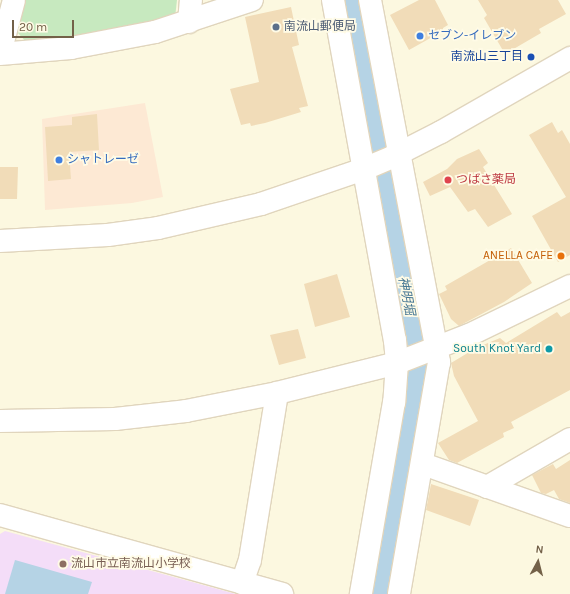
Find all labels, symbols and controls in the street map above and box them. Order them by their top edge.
scale bar [14,12,76,38]
text: 20 m [19,20,47,34]
place label: 南流山郵便局 [284,20,356,34]
marker: 南流山郵便局 [271,22,281,32]
place label: セブン-イレブン [428,29,516,43]
marker: セブン-イレブン [415,31,425,41]
place label: 南流山三丁目 [451,50,523,64]
marker: 南流山三丁目 [526,52,536,62]
place label: シャトレーゼ [67,153,139,167]
marker: シャトレーゼ [54,155,64,165]
place label: つばさ薬局 [456,173,516,187]
marker: つばさ薬局 [443,175,453,185]
place label: ANELLA CAFE [483,249,553,263]
marker: ANELLA CAFE [556,251,566,261]
water label: 神明堀 [395,275,417,317]
place label: South Knot Yard [453,342,541,356]
marker: South Knot Yard [544,344,554,354]
north arrow [518,542,558,582]
text: N [535,543,544,557]
place label: 流山市立南流山小学校 [71,557,191,571]
marker: 流山市立南流山小学校 [58,559,68,569]

